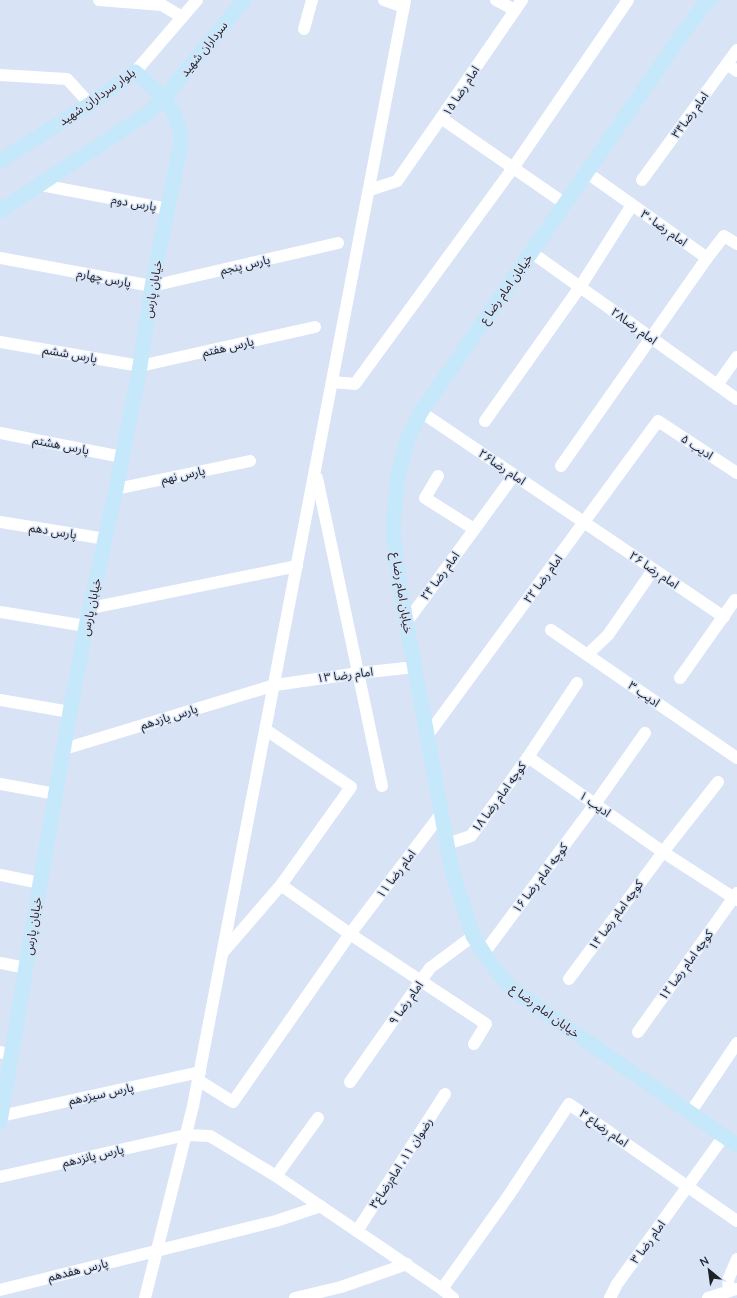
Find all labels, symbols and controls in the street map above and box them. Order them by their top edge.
street label: سرداران شهید [177,18,231,80]
street label: ۱۵ امام رضا [439,63,484,120]
street label: بلوار سرداران شهید [56,65,138,129]
street label: امام رضا۳۴ [668,88,713,142]
street label: پارس‌‌ دوم [110,191,158,216]
street label: امام رضا۳۰ [637,206,691,251]
street label: پارس‌‌ پنجم [218,251,272,279]
street label: خیابان امام رضا ع [476,251,537,328]
street label: خیابان پارس [140,259,166,319]
street label: پارس‌‌ چهارم [75,265,133,292]
street label: امام رضا۲۸ [607,304,661,349]
street label: پارس‌‌ هفتم [200,333,256,362]
street label: پارس‌‌ ششم [41,341,99,368]
street label: ادیب ۵ [678,431,716,463]
street label: پارس‌‌ هشتم [31,432,91,459]
street label: امام رضا۲۶ [475,445,529,490]
street label: پارس‌‌ نهم [159,463,207,488]
street label: پارس‌‌ دهم [28,519,78,544]
street label: امام رضا ۲۴ [417,548,464,604]
street label: امام رضا ۲۶ [625,548,682,593]
street label: خیابان امام رضا ع [387,551,416,635]
street label: امام رضا ۲۲ [520,551,567,607]
street label: خیابان پارس [77,577,105,637]
street label: امام رضا ۱۳ [316,664,374,687]
street label: ادیب ۳ [625,677,663,711]
street label: پارس‌‌ یازدهم [138,701,200,734]
street label: کوچه امام رضا ۱۸ [468,758,531,836]
street label: ادیب ۱ [576,787,614,821]
street label: کوچه امام رضا ۱۶ [509,839,573,917]
street label: امام رضا ۱۱ [373,846,420,902]
street label: کوچه امام رضا ۱۴ [585,876,648,954]
street label: خیابان پارس [21,896,46,956]
street label: کوچه امام رضا ۱۲ [655,926,718,1004]
street label: امام رضا ۹ [385,978,428,1029]
street label: خیابان امام رضا ع [506,980,583,1042]
street label: پارس‌ سیزدهم [67,1079,135,1110]
street label: امام رضا‌ع ۳ [576,1105,632,1151]
street label: رضوان ۱۱، امام‌رضا‌ع‌۳ [366,1115,437,1212]
street label: پارس‌ پانزدهم [61,1141,126,1172]
street label: امام رضا ۳ [627,1217,670,1267]
north arrow [689,1250,729,1290]
text: N [697,1253,712,1270]
street label: پارس‌ هفدهم [46,1255,110,1286]

